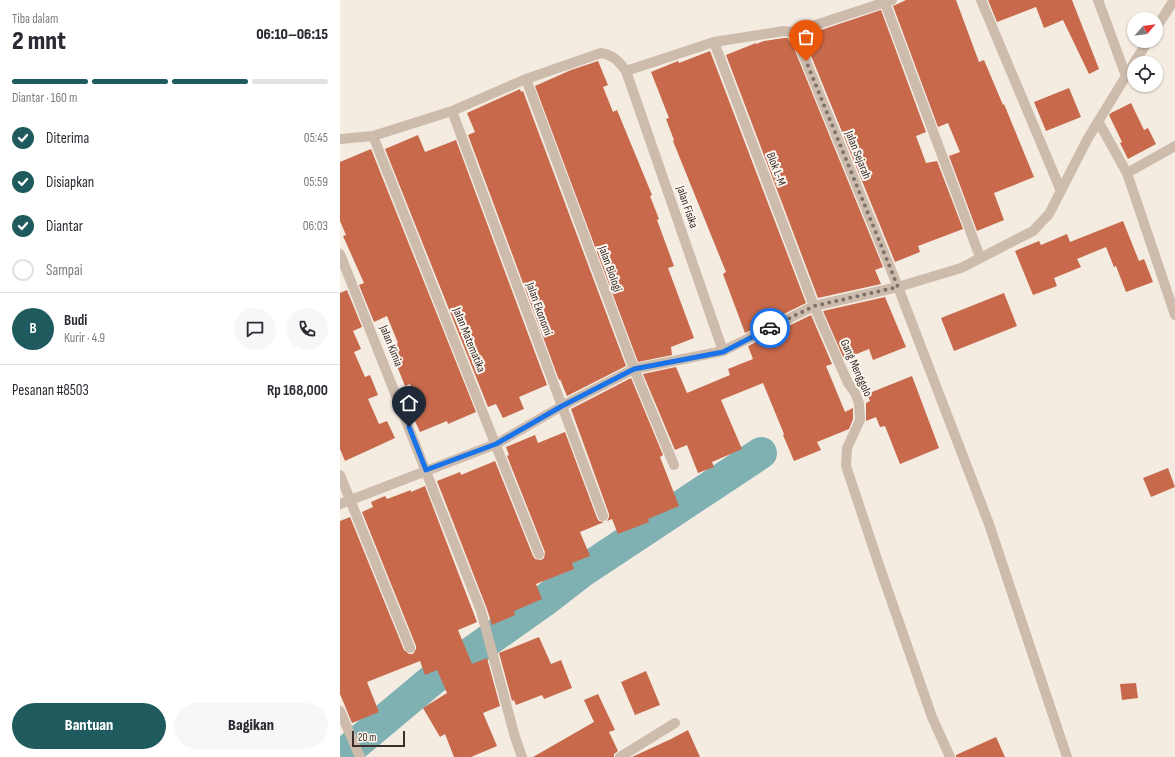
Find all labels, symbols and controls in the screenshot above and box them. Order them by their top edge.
text: Tiba dalam [12,11,58,27]
north arrow [1127,12,1163,48]
map controls [1127,12,1163,92]
pin [789,20,823,61]
text: 06:10–06:15 [256,25,328,44]
text: 2 mnt [12,26,66,57]
icon: bag [795,26,817,48]
button: locate [1127,56,1163,92]
text: Diantar · 160 m [12,90,77,106]
icon: check [12,127,34,149]
street label: Jalan Sejarah [841,128,874,181]
text: Diterima [46,129,89,148]
text: 05:45 [304,130,328,146]
street label: Blok L-M [763,150,789,188]
icon: check [12,171,34,193]
text: Disiapkan [46,173,94,192]
text: 05:59 [304,174,328,190]
street label: Jalan Fisika [672,183,701,230]
icon: check [12,215,34,237]
text: Diantar [46,217,83,236]
text: 06:03 [303,218,328,234]
street label: Jalan Biologi [594,243,625,294]
text: Sampai [46,261,83,280]
street label: Jalan Ekonomi [522,279,556,338]
street label: Jalan Matematika [449,304,489,375]
button: chat [234,308,276,350]
button: phone [286,308,328,350]
courier [750,308,790,348]
text: Budi [64,311,87,330]
icon: car [759,317,781,339]
text: B [29,319,37,338]
street label: Jalan Kimia [376,322,406,369]
text: Kurir · 4.9 [64,330,105,346]
street label: Gang Menggolo [837,337,875,399]
text: Pesanan #8503 [12,381,89,400]
text: Rp 168,000 [267,381,328,400]
pin [392,386,426,427]
icon: home [398,392,420,414]
button: Bantuan [12,703,166,749]
button: Bagikan [174,703,328,749]
scale bar [352,729,405,748]
text: 20 m [358,731,376,744]

